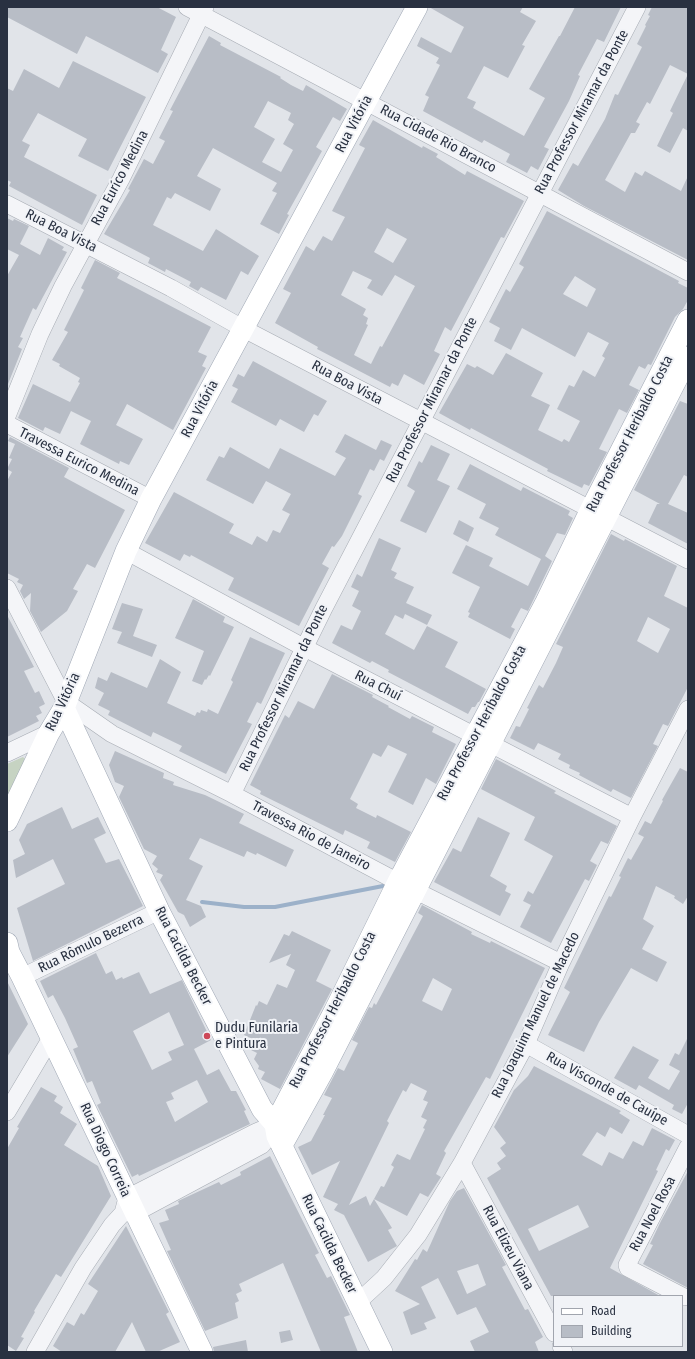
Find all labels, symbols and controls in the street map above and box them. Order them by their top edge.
street label: Rua Professor Miramar da Ponte [531,27,633,197]
street label: Rua Vitória [332,92,376,156]
street label: Rua Cidade Rio Branco [377,101,499,177]
street label: Rua Euríco Medina [88,127,152,229]
street label: Rua Boa Vista [22,206,100,256]
street label: Rua Professor Miramar da Ponte [383,314,481,486]
street label: Rua Professor Heribaldo Costa [583,353,677,515]
street label: Rua Boa Vista [309,357,385,409]
street label: Rua Vitória [178,377,222,441]
street label: Travessa Eurico Medina [16,424,142,500]
street label: Rua Professor Miramar da Ponte [236,602,332,774]
street label: Rua Professor Heribaldo Costa [434,642,530,804]
street label: Rua Chuí [352,667,404,705]
street label: Rua Vitória [42,670,84,734]
street label: Travessa Rio de Janeiro [249,798,373,874]
street label: Rua Cacilda Becker [151,904,215,1008]
street label: Rua Rômulo Bezerra [36,911,146,977]
street label: Rua Professor Heribaldo Costa [286,929,380,1091]
street label: Rua Joaquim Manuel de Macedo [488,929,584,1101]
place label: Dudu Funilaria e Pintura [215,1020,298,1052]
marker: Dudu Funilaria e Pintura [202,1031,212,1041]
street label: Rua Visconde de Cauípe [543,1049,671,1129]
street label: Rua Diogo Correia [76,1100,134,1200]
street label: Rua Noel Rosa [626,1174,680,1254]
street label: Rua Cacilda Becker [298,1192,360,1296]
street label: Rua Elizeu Viana [479,1203,537,1293]
legend [553,1295,683,1347]
text: Road [591,1304,616,1318]
text: Building [591,1324,631,1338]

